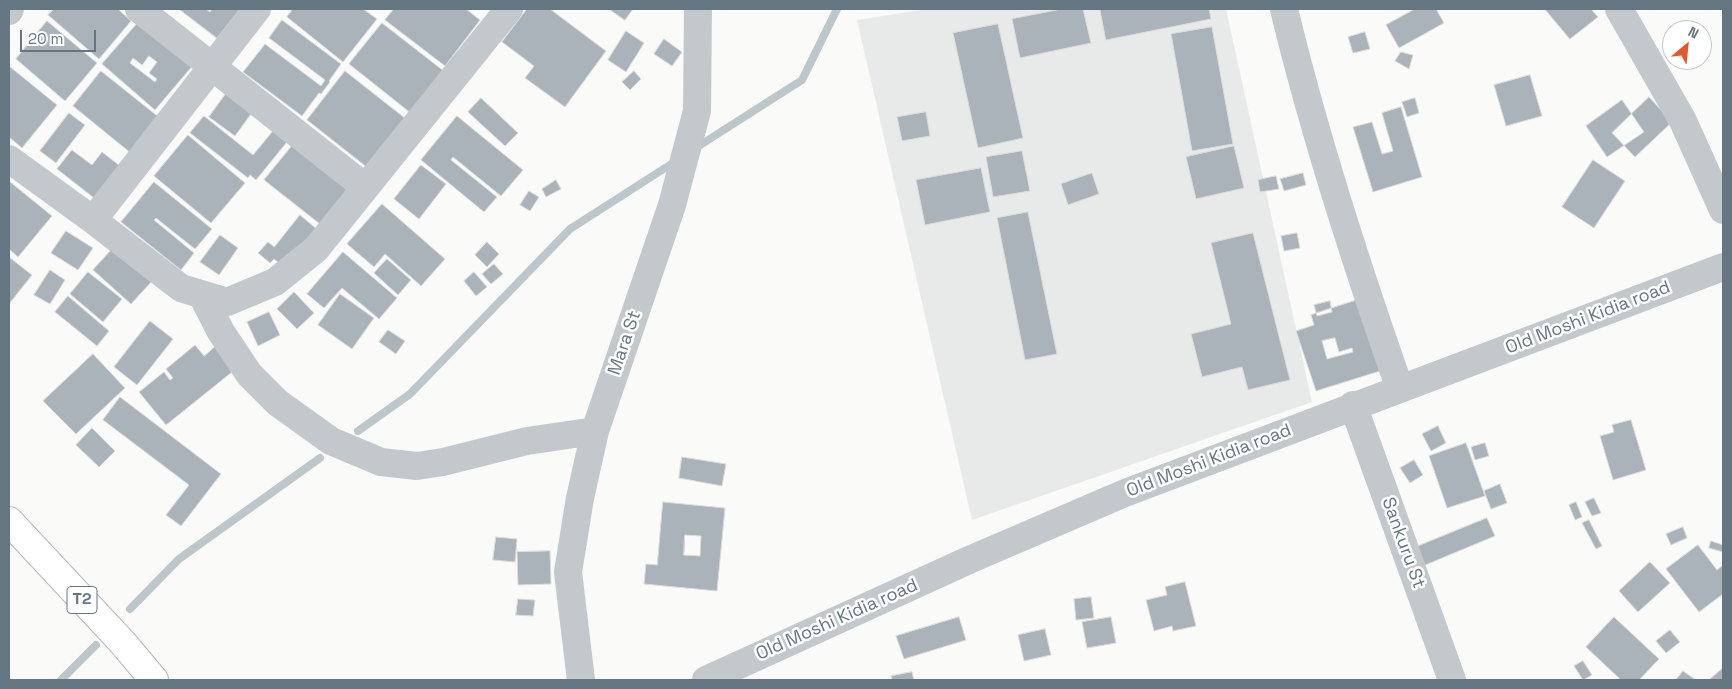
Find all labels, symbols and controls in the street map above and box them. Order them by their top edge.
scale bar [22,20,99,52]
north arrow [1662,20,1712,70]
text: N [1685,22,1702,43]
text: 20 m [28,29,63,48]
street label: Old Moshi Kidia road [1503,277,1673,359]
street label: Mara St [604,308,646,378]
street label: Old Moshi Kidia road [1124,420,1294,502]
street label: Sankuru St [1377,495,1429,591]
street label: Old Moshi Kidia road [753,575,921,665]
road number: T2 [67,586,97,614]

